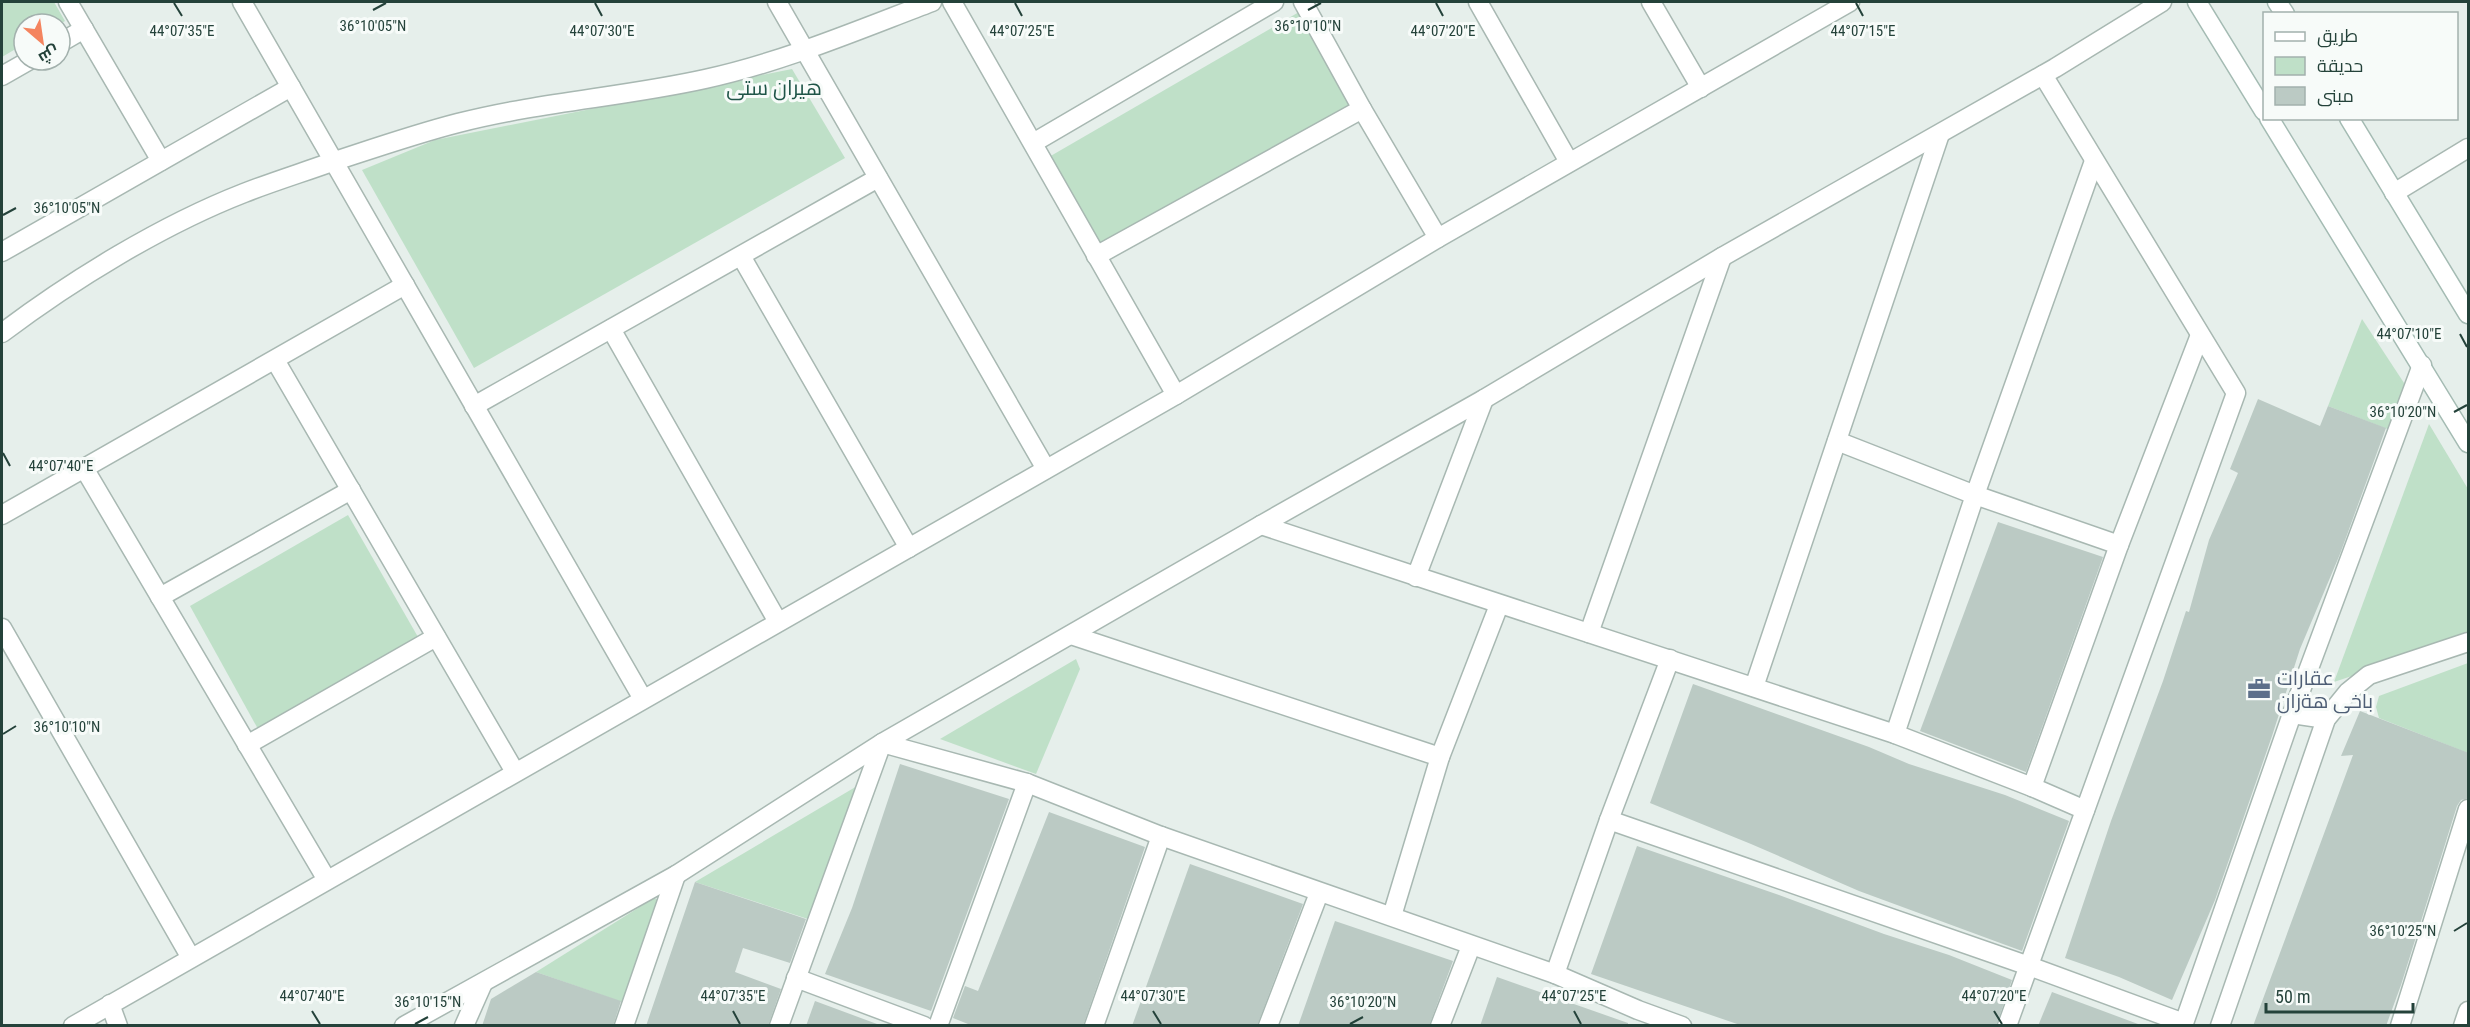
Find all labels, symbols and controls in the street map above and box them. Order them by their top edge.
north arrow [12,12,72,72]
legend [2263,12,2458,120]
text: 36°10'05"N [340,17,406,35]
text: 36°10'10"N [1275,17,1341,35]
text: 44°07'35"E [150,22,214,40]
text: 44°07'30"E [570,22,634,40]
text: 44°07'25"E [990,22,1054,40]
text: 44°07'20"E [1411,22,1475,40]
text: 44°07'15"E [1831,22,1895,40]
text: طريق [2317,25,2358,48]
text: ش [35,41,63,68]
text: حديقة [2317,55,2363,76]
district label: هیران ستی [726,76,822,101]
text: مبنى [2317,85,2354,107]
text: 36°10'05"N [34,199,100,217]
text: 44°07'10"E [2377,325,2441,343]
text: 36°10'20"N [2370,403,2436,421]
text: 44°07'40"E [29,457,93,475]
place label: عقارات باخی هةزان [2277,666,2373,714]
office icon: عقارات باخی هةزان [2246,676,2272,702]
text: 36°10'10"N [34,718,100,736]
text: 36°10'25"N [2370,922,2436,940]
scale bar [2266,976,2413,1014]
text: 50 m [2275,986,2310,1007]
text: 44°07'40"E [280,987,344,1005]
text: 44°07'35"E [701,987,765,1005]
text: 44°07'30"E [1121,987,1185,1005]
text: 44°07'25"E [1542,987,1606,1005]
text: 44°07'20"E [1962,987,2026,1005]
text: 36°10'15"N [395,993,461,1011]
text: 36°10'20"N [1330,993,1396,1011]

